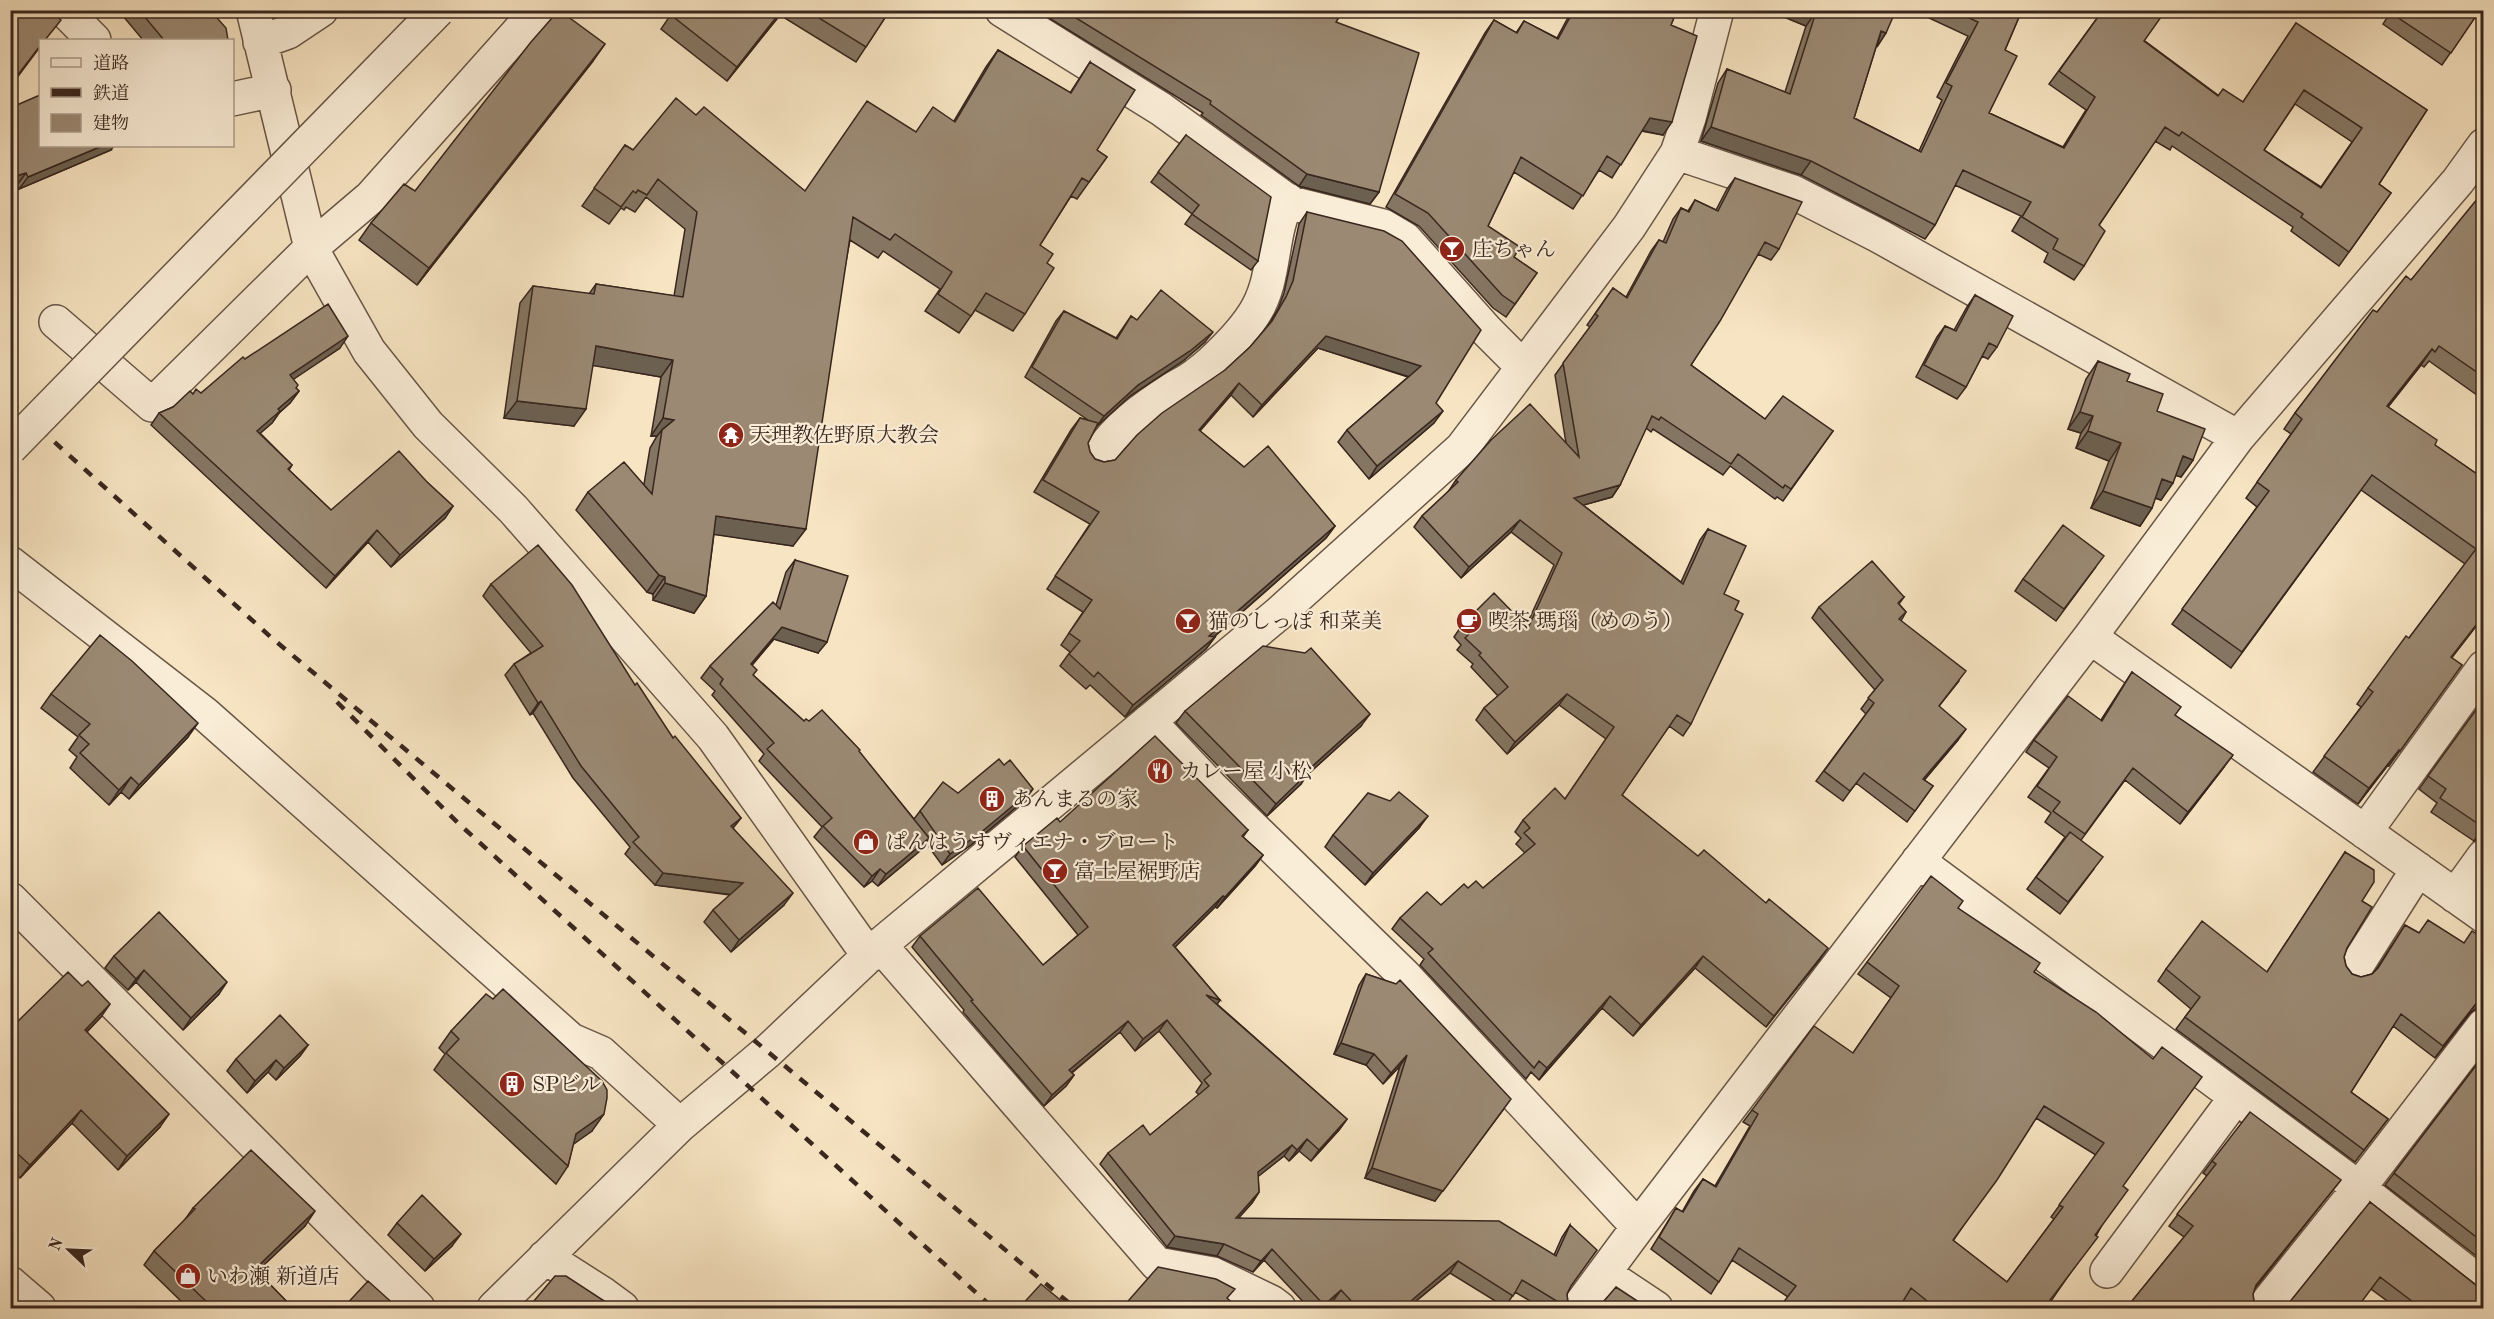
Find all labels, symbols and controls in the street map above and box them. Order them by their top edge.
legend [39,39,234,147]
text: 道路 [93,53,129,73]
text: 鉄道 [93,83,129,103]
text: 建物 [93,113,129,133]
bar icon: 庄ちゃん [1437,234,1467,264]
place label: 庄ちゃん [1472,238,1556,261]
temple icon: 天理教佐野原大教会 [716,420,746,450]
place label: 天理教佐野原大教会 [750,424,939,447]
bar icon: 猫のしっぽ 和菜美 [1173,606,1203,636]
cafe icon: 喫茶 瑪瑙（めのう） [1454,606,1484,636]
place label: 猫のしっぽ 和菜美 [1208,610,1382,633]
place label: 喫茶 瑪瑙（めのう） [1488,610,1683,633]
restaurant icon: カレー屋 小松 [1145,756,1175,786]
place label: カレー屋 小松 [1180,760,1312,783]
building icon: あんまるの家 [977,784,1007,814]
place label: あんまるの家 [1012,788,1138,811]
shop icon: ぱんはうすヴィエナ・ブロート [851,827,881,857]
place label: ぱんはうすヴィエナ・ブロート [886,831,1179,854]
bar icon: 富士屋裾野店 [1040,856,1070,886]
place label: 富士屋裾野店 [1074,860,1200,883]
building icon: SPビル [497,1069,527,1099]
place label: SPビル [532,1074,601,1096]
north arrow [39,1220,99,1280]
text: N [47,1235,67,1254]
shop icon: いわ瀬 新道店 [173,1261,203,1291]
place label: いわ瀬 新道店 [207,1265,339,1288]

